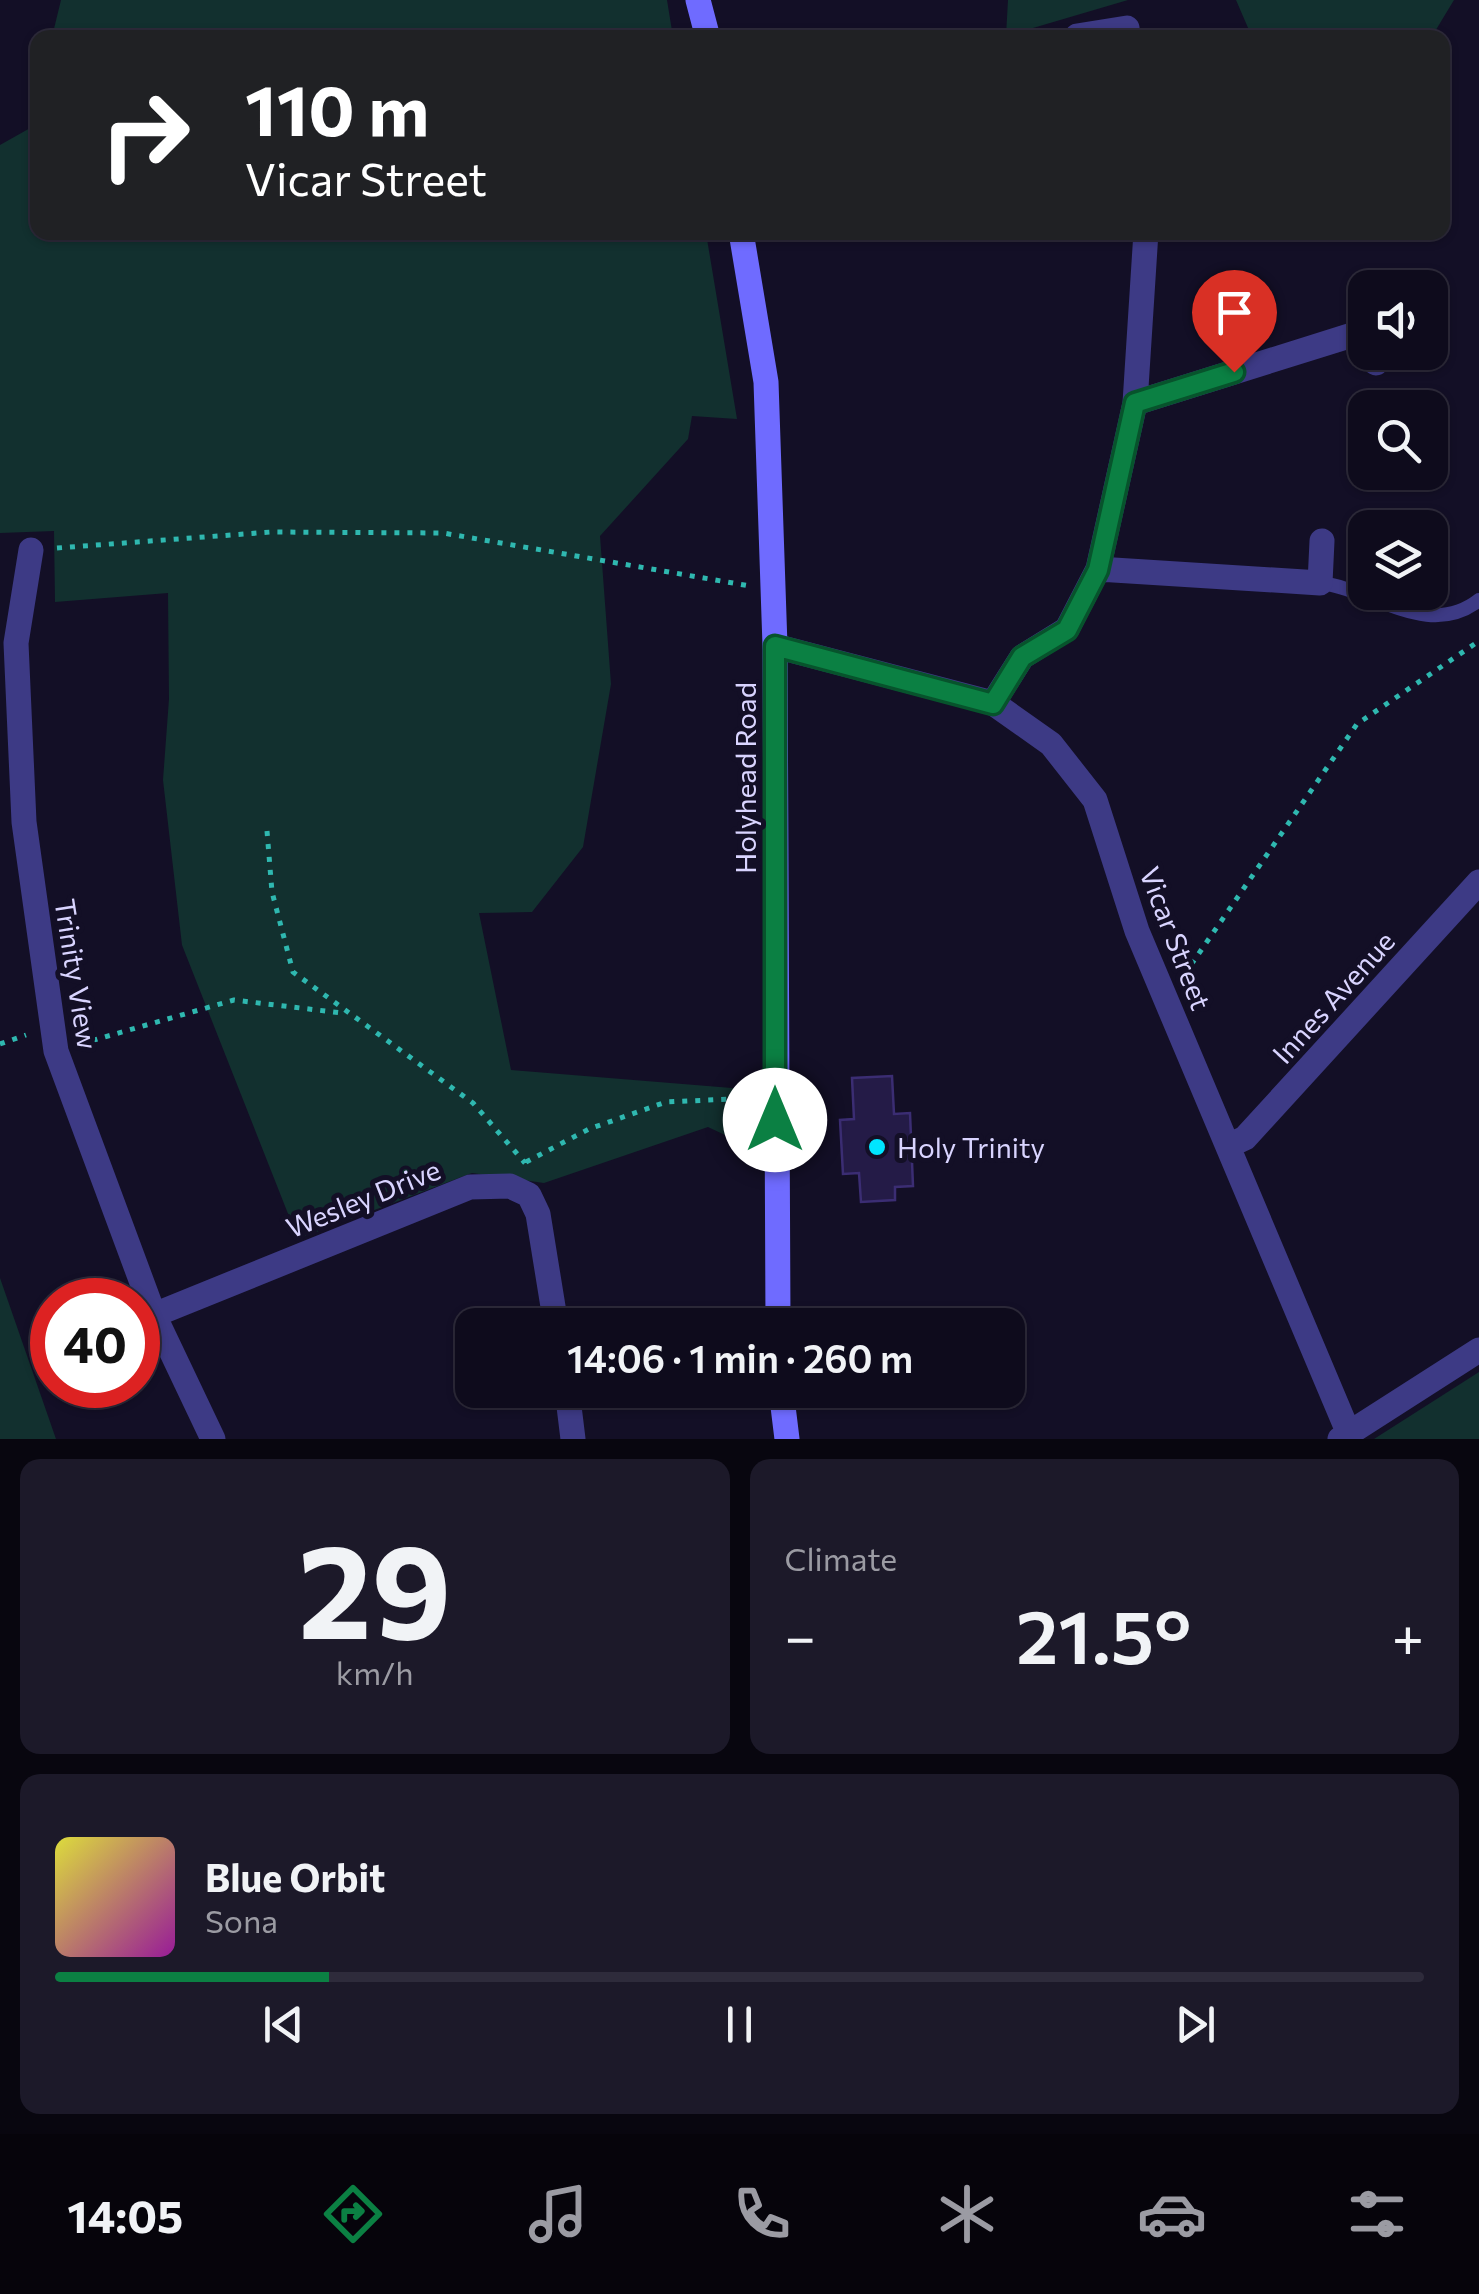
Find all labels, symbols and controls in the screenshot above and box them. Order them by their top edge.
text: 110 m [245,65,429,150]
icon: right [80,70,210,200]
text: Vicar Street [245,150,487,205]
pin [1192,270,1277,373]
map controls [1348,270,1448,610]
button: sound [1348,270,1448,370]
icon: arrive [1207,285,1262,340]
button: search [1348,390,1448,490]
button: layers [1348,510,1448,610]
street label: Holyhead Road [728,682,762,874]
street label: Vicar Street [1133,862,1219,1014]
street label: Trinity View [48,896,106,1052]
street label: Innes Avenue [1265,924,1401,1070]
position arrow [723,1068,827,1172]
place label: Holy Trinity [897,1130,1045,1164]
marker: Holy Trinity [866,1136,888,1158]
street label: Wesley Drive [281,1152,445,1244]
speed limit sign: 40 [30,1278,160,1408]
text: 14:06 · 1 min · 260 m [567,1334,913,1381]
text: 29 [298,1507,451,1666]
text: Climate [785,1538,897,1578]
text: 21.5° [1016,1588,1191,1679]
text: − [785,1601,816,1668]
text: + [1392,1601,1424,1668]
text: km/h [336,1652,414,1692]
text: Blue Orbit [205,1853,385,1900]
text: Sona [205,1900,278,1940]
icon: previous [256,1997,311,2052]
icon: pause [712,1997,767,2052]
icon: next [1168,1997,1223,2052]
icon: directions [318,2179,388,2249]
icon: music [523,2179,593,2249]
icon: phone [727,2179,797,2249]
icon: climate [932,2179,1002,2249]
icon: car [1137,2179,1207,2249]
icon: filters [1342,2179,1412,2249]
text: 14:05 [67,2187,183,2242]

